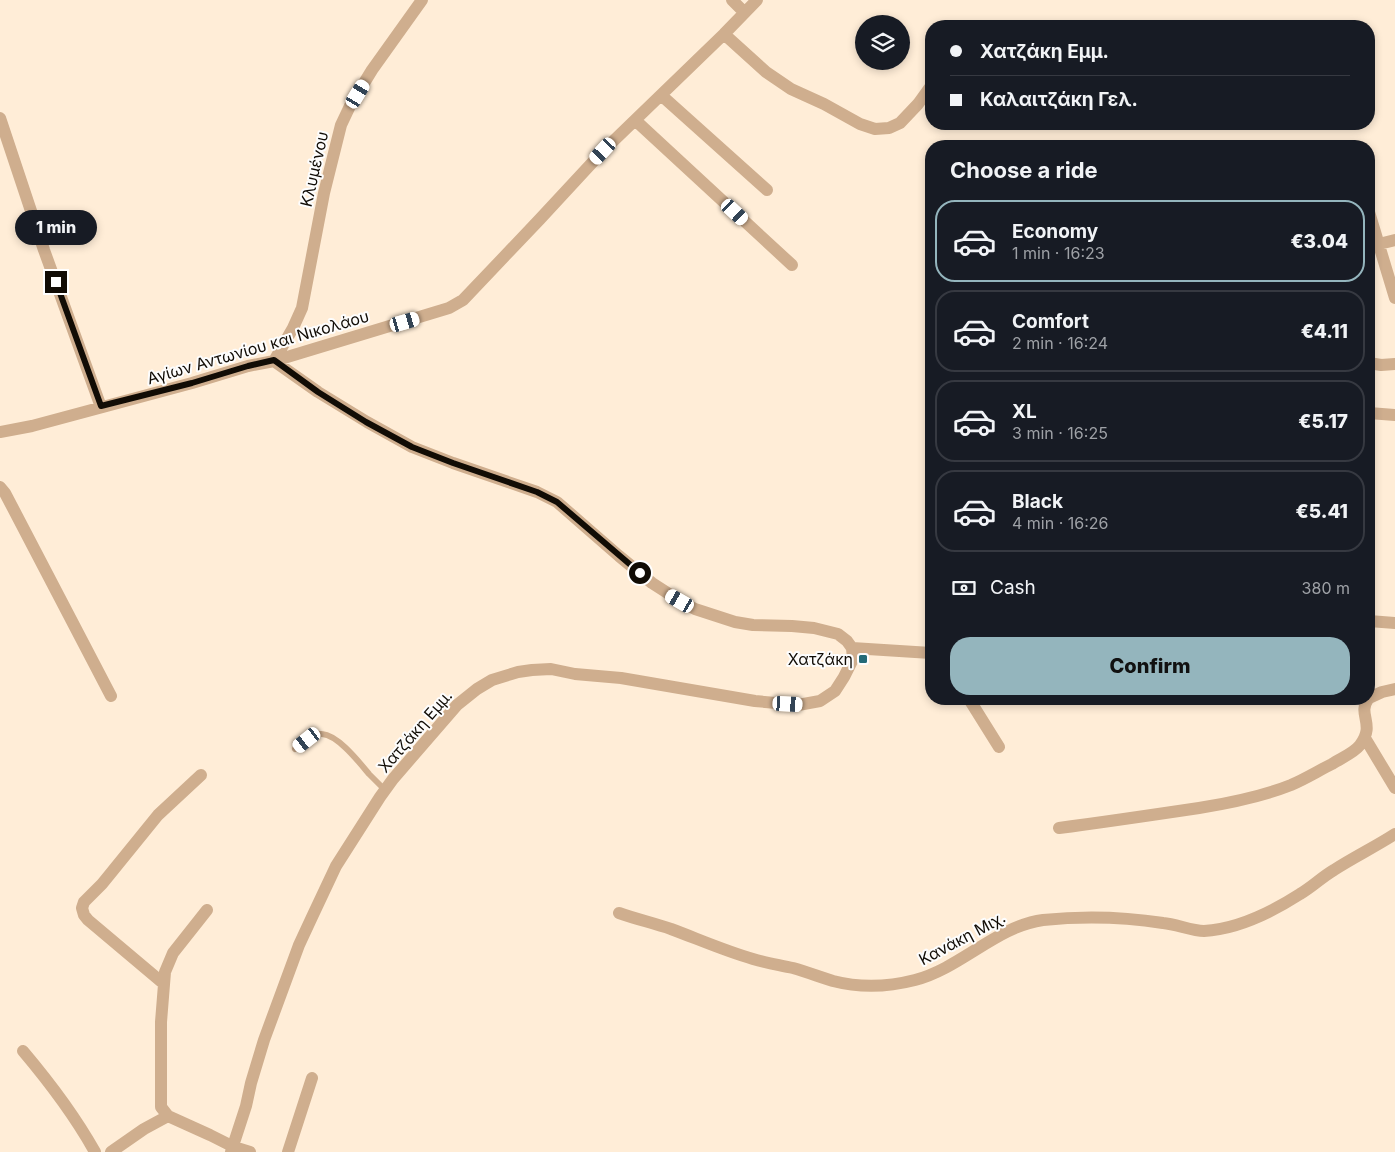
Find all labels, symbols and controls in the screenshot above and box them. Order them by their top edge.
map controls [855,15,910,70]
button: layers [855,15,910,70]
text: Χατζάκη Εμμ. [980,40,1109,63]
car [343,77,372,111]
text: Καλαιτζάκη Γελ. [980,88,1138,111]
street label: Κλυμένου [296,129,332,209]
car [587,135,618,167]
text: Choose a ride [950,157,1098,183]
car [718,196,751,228]
callout: 1 min [15,210,97,244]
text: 1 min [36,217,76,237]
icon: car [952,219,997,264]
text: Economy [1012,220,1098,243]
text: €3.04 [1290,230,1348,253]
text: 1 min · 16:23 [1012,243,1105,263]
route end [45,271,67,293]
street label: Αγίων Αντωνίου και Νικολάου [145,306,371,388]
icon: car [952,309,997,354]
text: Comfort [1012,310,1089,333]
car [388,311,421,333]
text: €4.11 [1301,320,1348,343]
text: 2 min · 16:24 [1012,333,1108,353]
icon: car [952,399,997,444]
text: XL [1012,400,1037,423]
text: €5.17 [1298,410,1348,433]
text: 3 min · 16:25 [1012,423,1108,443]
icon: car [952,489,997,534]
text: Black [1012,490,1063,513]
text: €5.41 [1296,500,1348,523]
text: 4 min · 16:26 [1012,513,1109,533]
route start [629,562,651,584]
icon: cash [950,574,978,602]
text: Cash [990,576,1036,599]
text: 380 m [1302,578,1350,598]
car [663,587,696,615]
button: Confirm [950,637,1350,695]
place label: Χατζάκη [788,649,853,669]
marker: Χατζάκη [857,653,869,665]
street label: Χατζάκη Εμμ. [374,686,456,776]
car [772,696,803,712]
car [290,725,323,755]
street label: Κανάκη Μιχ. [915,907,1009,969]

